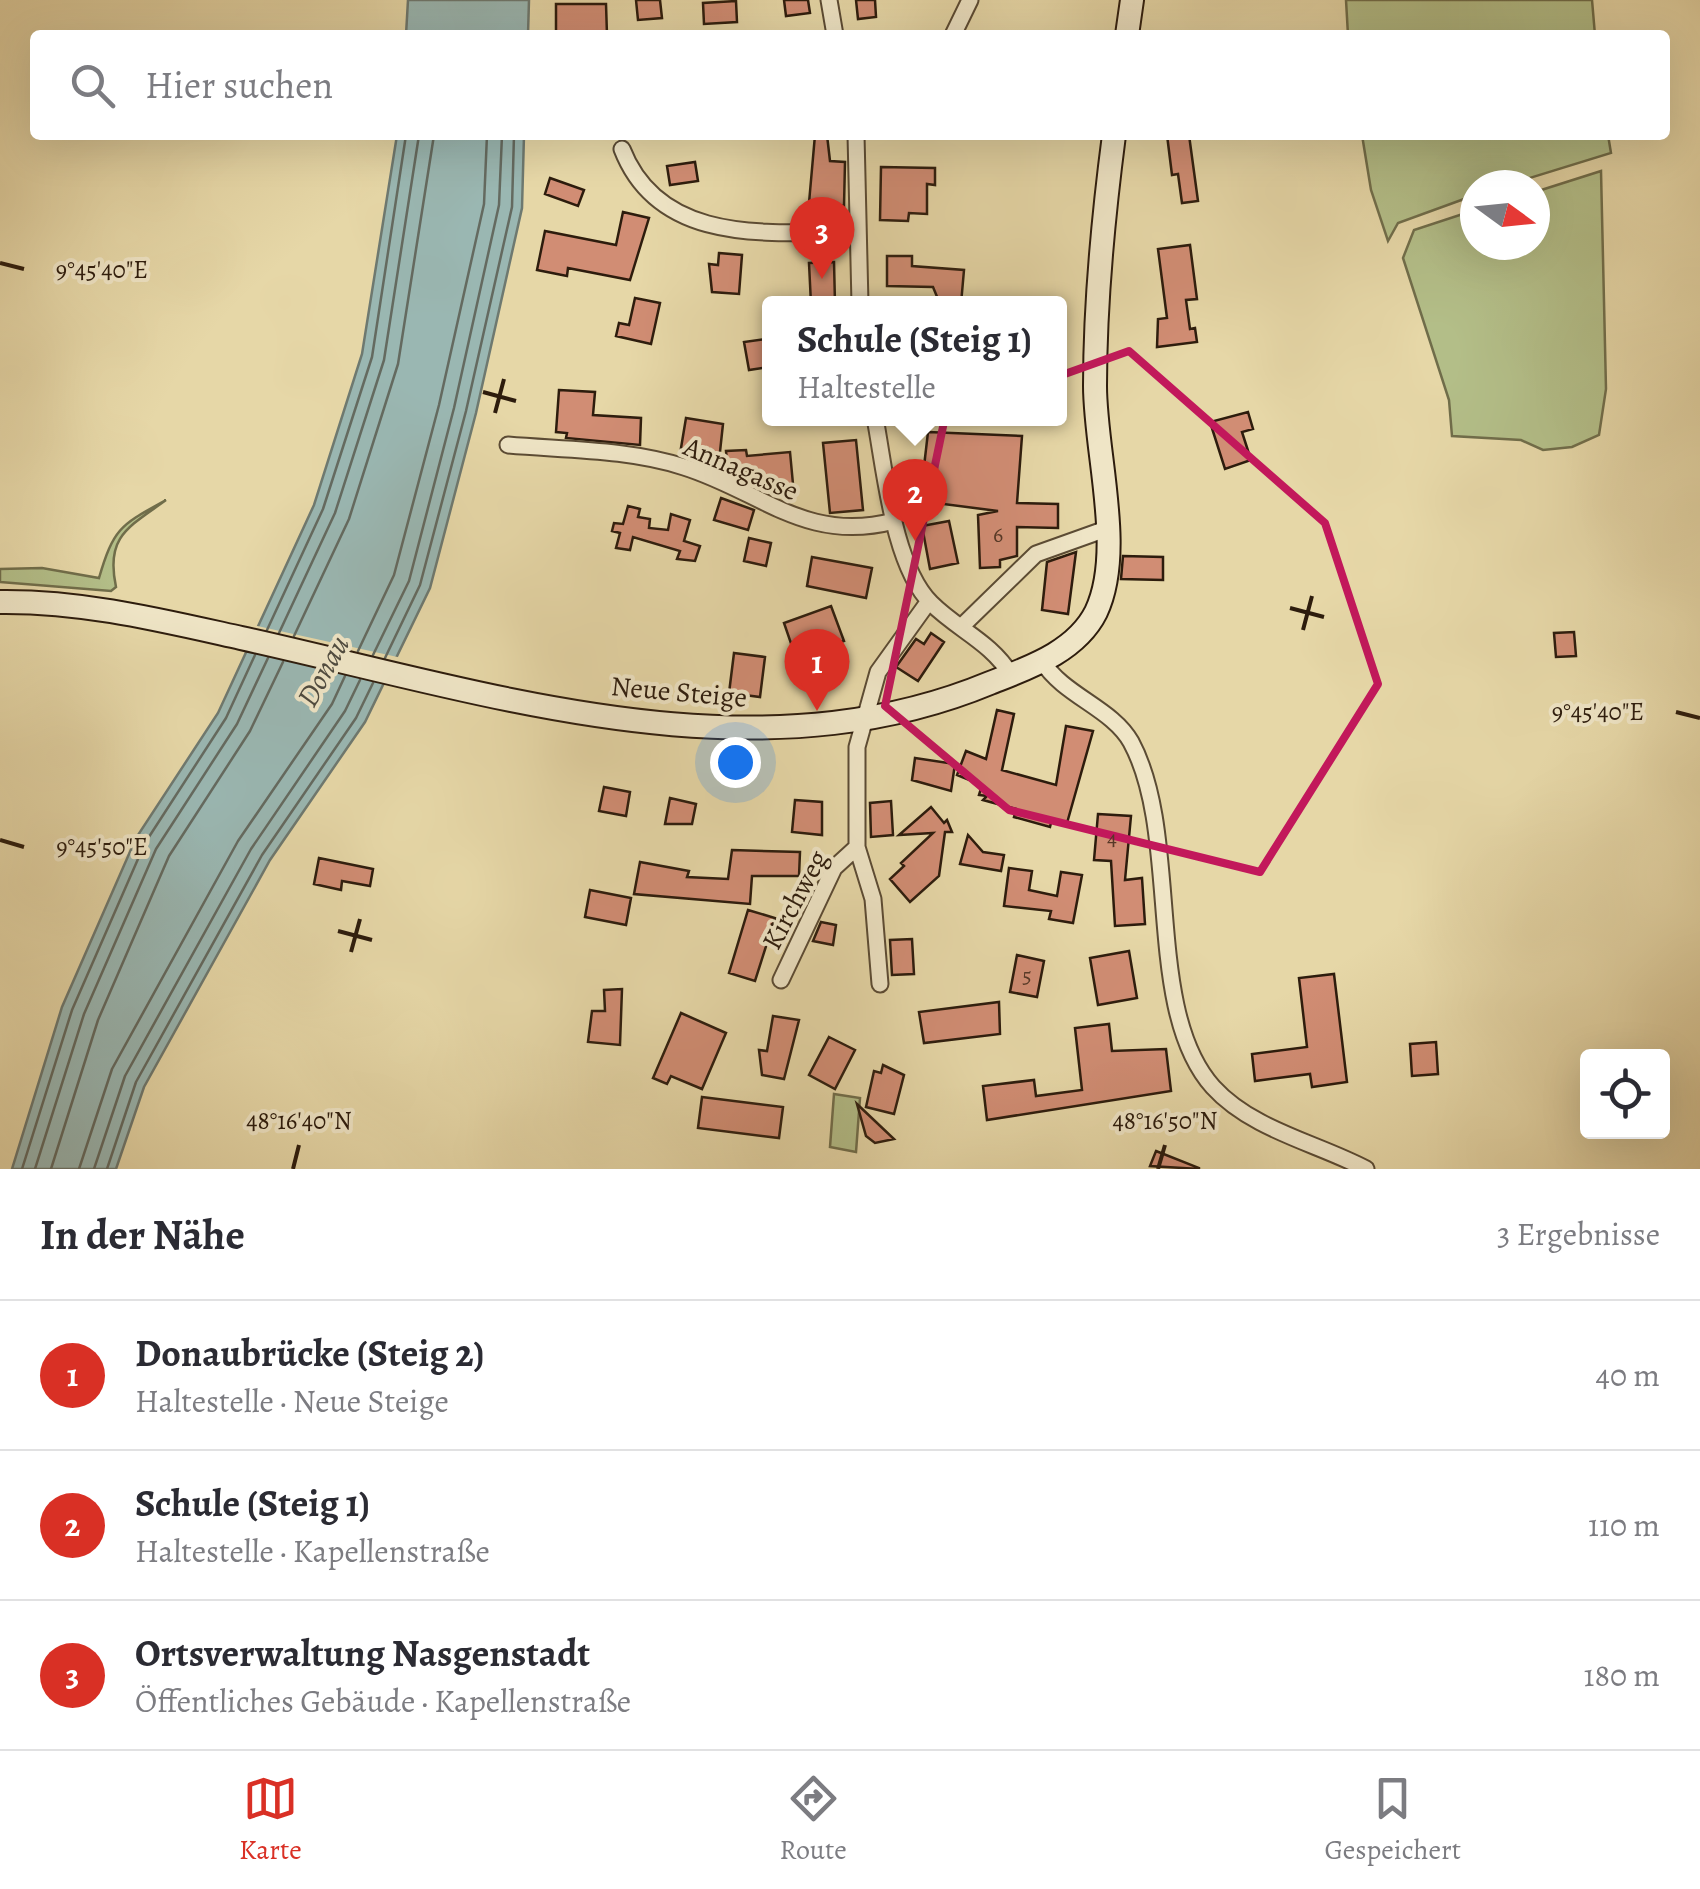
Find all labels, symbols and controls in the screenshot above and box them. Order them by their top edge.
search box [30,30,1670,140]
icon: search [65,58,120,113]
text: Hier suchen [145,59,333,111]
north arrow [1460,170,1550,260]
pin: 3 [790,196,854,279]
text: 9°45'40"E [56,253,148,287]
popup [762,296,1067,426]
text: Schule (Steig 1) [797,313,1032,365]
text: Haltestelle [797,365,936,409]
street label: Annagasse [677,427,804,510]
pin: 2 [882,458,948,541]
house number: 6 [993,520,1003,550]
water label: Donau [287,628,359,714]
pin: 1 [784,628,850,711]
street label: Neue Steige [609,667,749,717]
text: 9°45'40"E [1552,695,1644,729]
your location [710,737,761,788]
house number: 4 [1107,823,1117,853]
text: 9°45'50"E [56,830,148,864]
street label: Kirchweg [753,843,837,957]
house number: 5 [1022,961,1032,991]
map controls [1580,1049,1670,1139]
button: locate [1580,1049,1670,1139]
text: 48°16'40"N [246,1104,352,1138]
text: 48°16'50"N [1112,1104,1218,1138]
text: In der Nähe [40,1206,245,1263]
text: 3 Ergebnisse [1497,1212,1660,1256]
text: Donaubrücke (Steig 2) [135,1327,485,1379]
text: 1 [67,1353,78,1397]
text: 40 m [1595,1353,1660,1397]
text: Haltestelle · Neue Steige [135,1379,449,1423]
text: Schule (Steig 1) [135,1477,370,1529]
text: 2 [65,1503,80,1547]
text: 110 m [1588,1503,1660,1547]
text: Haltestelle · Kapellenstraße [135,1529,490,1573]
text: Ortsverwaltung Nasgenstadt [135,1627,590,1679]
text: 3 [66,1653,79,1697]
text: 180 m [1584,1653,1660,1697]
text: Öffentliches Gebäude · Kapellenstraße [135,1679,631,1723]
tab: Karte [239,1771,302,1869]
tab: Route [780,1771,847,1869]
tab: Gespeichert [1325,1771,1461,1869]

